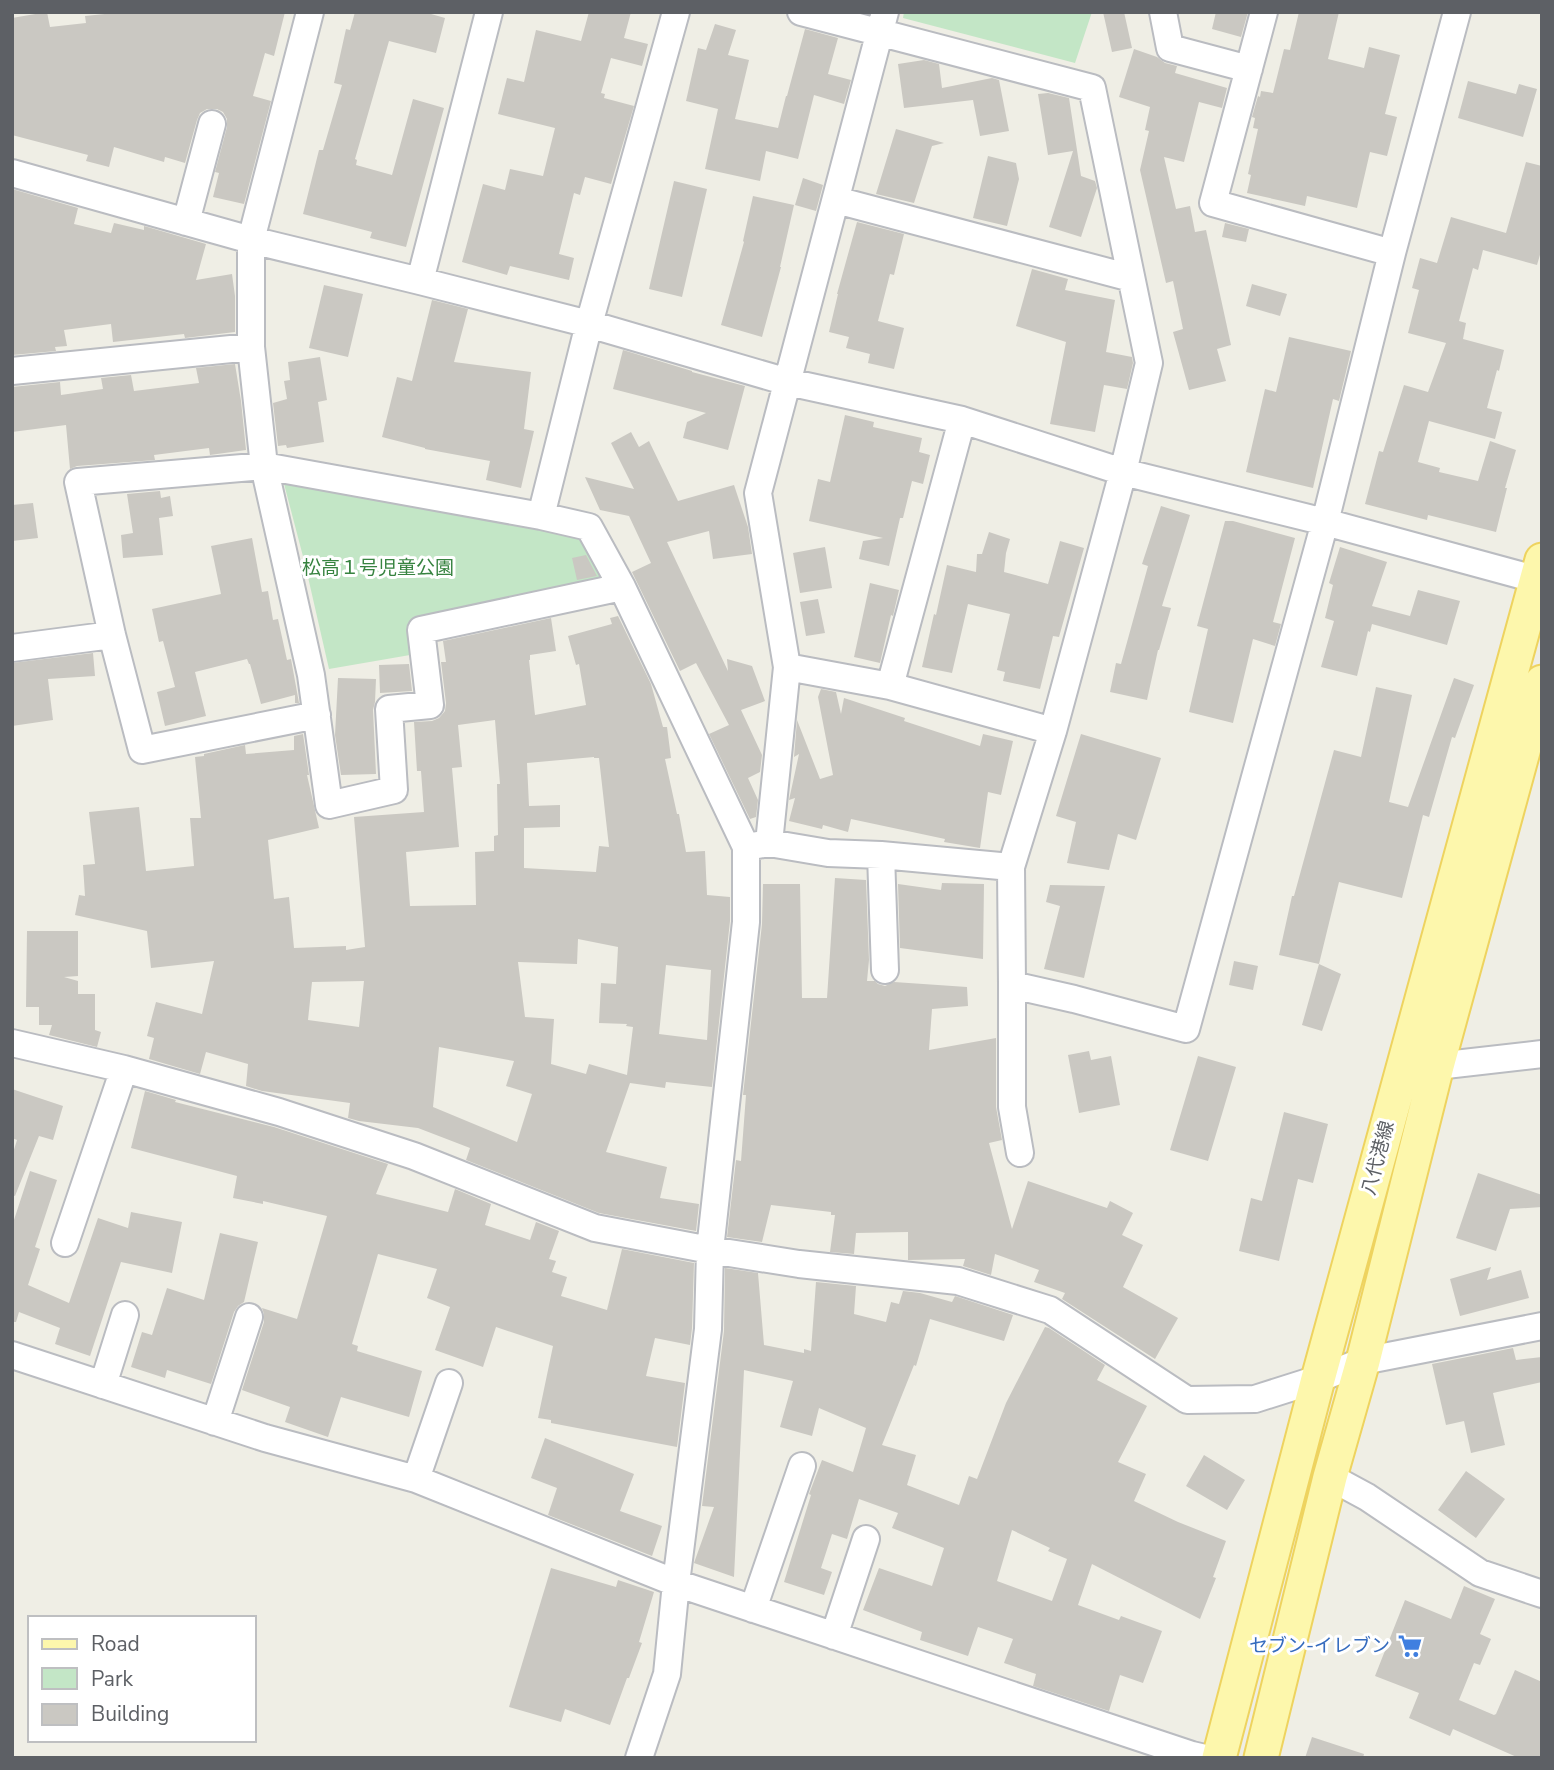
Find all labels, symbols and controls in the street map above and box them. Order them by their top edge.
park label: 松高１号児童公園 [302,555,454,581]
street label: 八代港線 [1356,1118,1400,1198]
legend [28,1616,256,1742]
text: Road [91,1630,140,1658]
supermarket icon: セブン-イレブン [1396,1632,1424,1660]
place label: セブン-イレブン [1249,1633,1390,1659]
text: Park [91,1665,133,1693]
text: Building [91,1700,169,1728]

